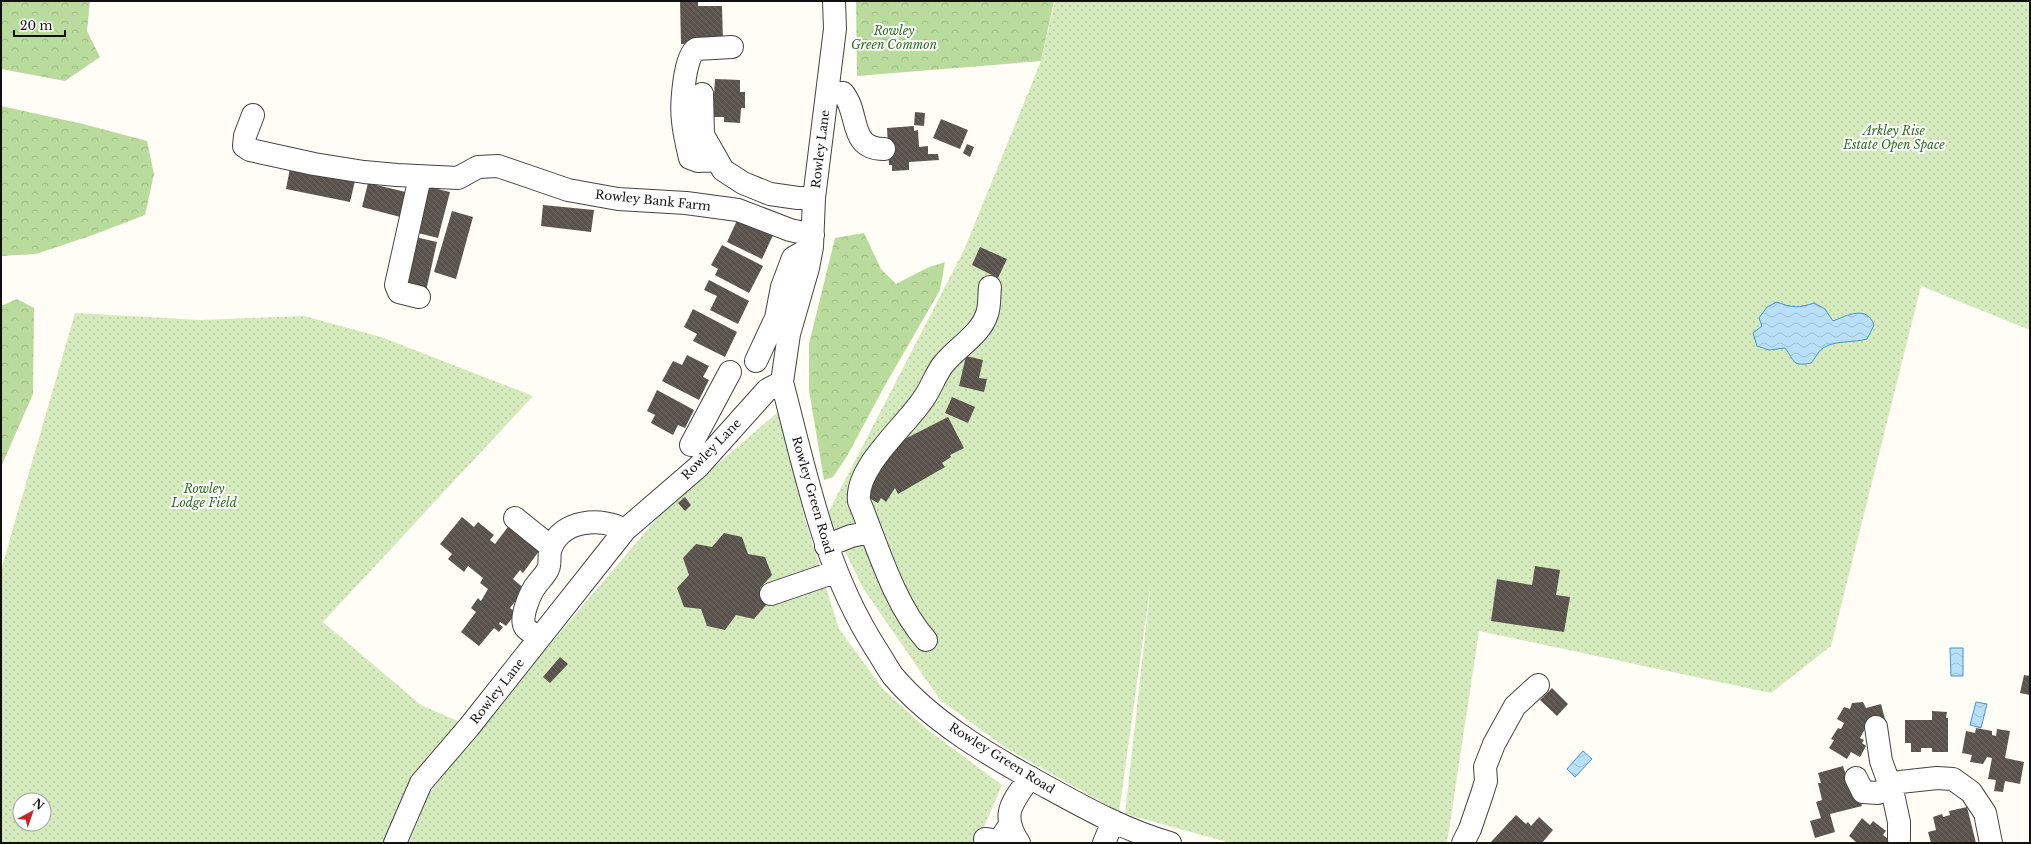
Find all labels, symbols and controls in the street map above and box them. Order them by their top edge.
scale bar [14,12,65,38]
text: 20 m [20,18,52,33]
park label: Rowley Green Common [851,23,938,52]
street label: Rowley Lane [808,109,832,189]
park label: Arkley Rise Estate Open Space [1842,123,1945,152]
street label: Rowley Bank Farm [594,186,712,214]
street label: Rowley Lane [678,415,744,483]
street label: Rowley Green Road [789,434,837,556]
park label: Rowley Lodge Field [170,481,238,510]
street label: Rowley Lane [467,655,527,727]
street label: Rowley Green Road [946,719,1058,797]
north arrow [12,792,52,832]
text: N [30,796,47,813]

